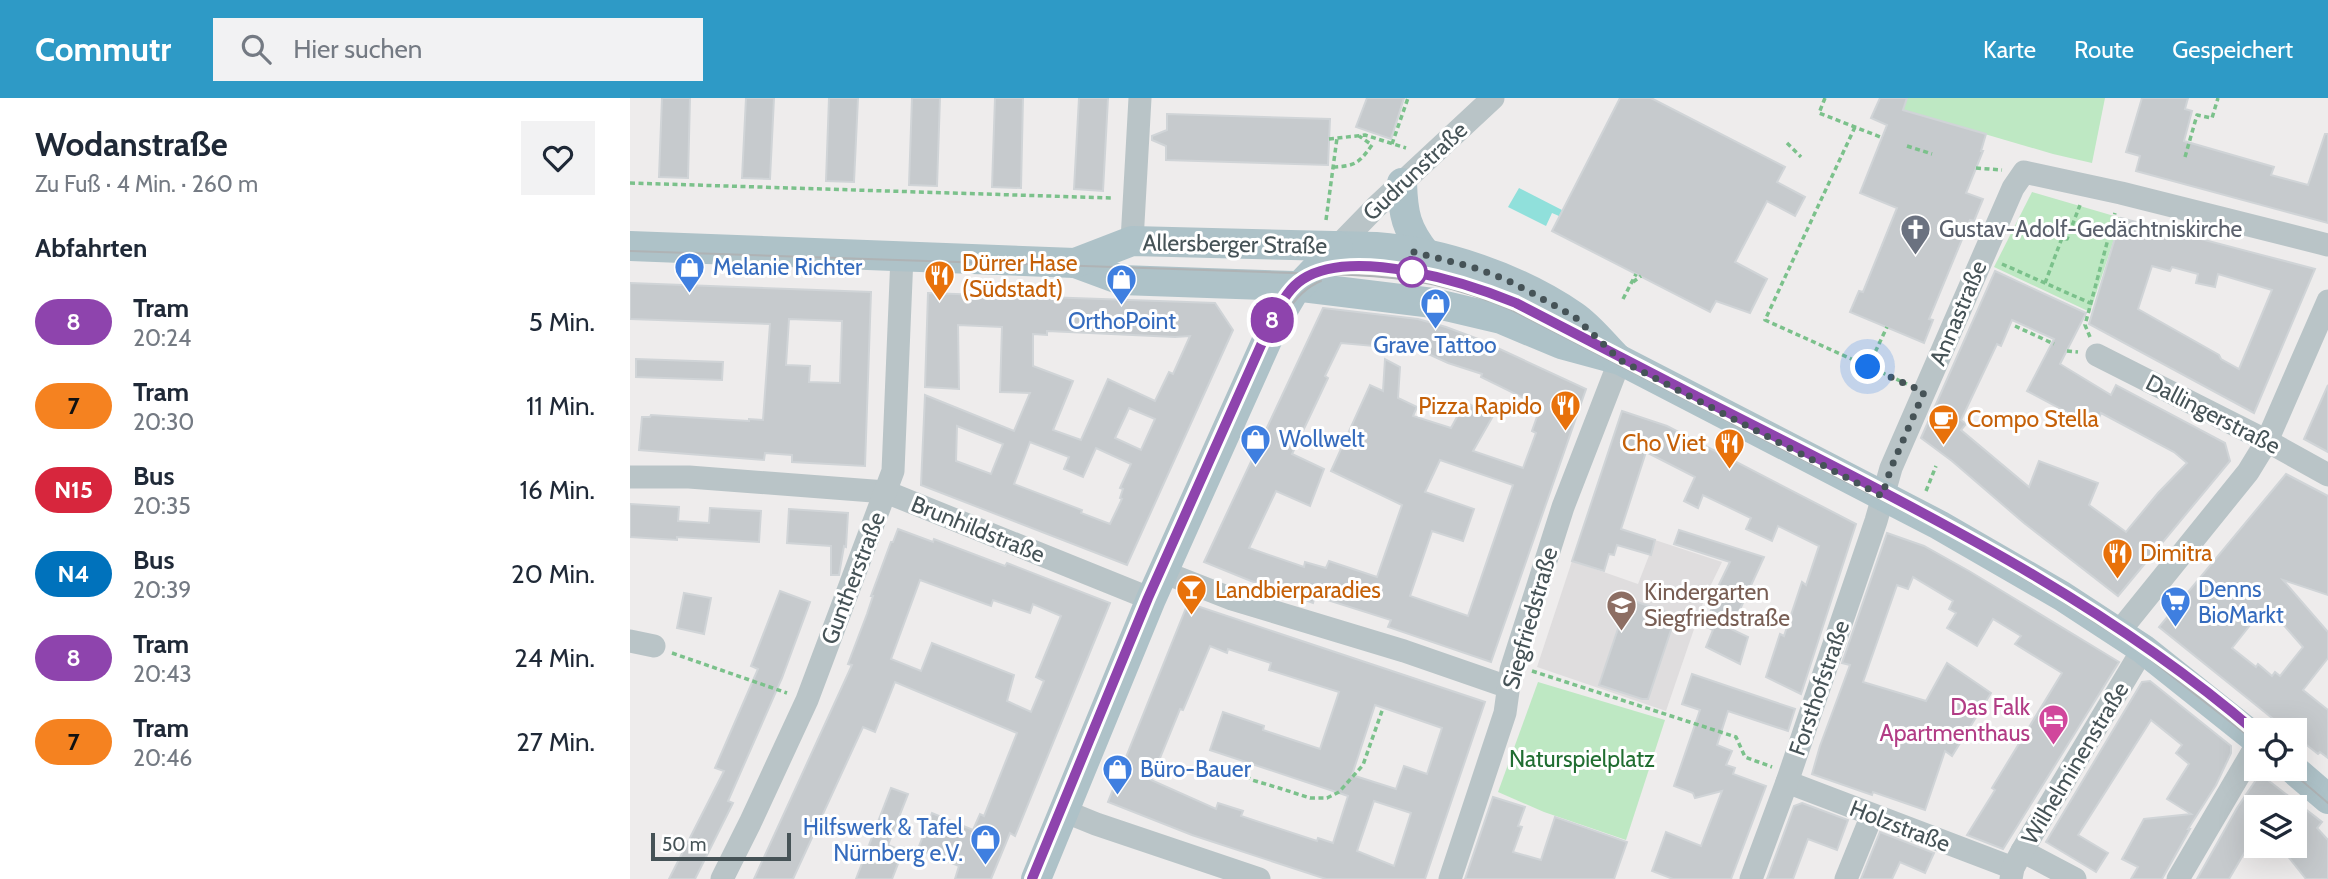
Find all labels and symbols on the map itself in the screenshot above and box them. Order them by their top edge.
street label: Gudrunstraße [1357,115,1473,226]
church icon: Gustav-Adolf-Gedächtniskirche [1899,212,1933,256]
place label: Gustav-Adolf-Gedächtniskirche [1939,215,2243,243]
street label: Allersberger Straße [1142,228,1328,260]
place label: Dürrer Hase (Südstadt) [962,249,1078,303]
shop icon: Melanie Richter [673,250,707,294]
place label: Melanie Richter [713,253,863,281]
street label: Annastraße [1923,256,1993,370]
unlabelled marker [1397,257,1427,287]
restaurant icon: Dürrer Hase (Südstadt) [922,259,956,303]
shop icon: OrthoPoint [1105,263,1139,307]
shop icon: Grave Tattoo [1418,287,1452,331]
line badge: 8 [1249,297,1295,343]
place label: OrthoPoint [1068,307,1176,335]
place label: Grave Tattoo [1373,331,1497,359]
your location [1850,349,1885,384]
street label: Dallingerstraße [2141,368,2285,460]
restaurant icon: Pizza Rapido [1548,389,1582,433]
place label: Pizza Rapido [1418,392,1542,420]
cafe icon: Compo Stella [1927,402,1961,446]
place label: Compo Stella [1967,405,2099,433]
shop icon: Wollwelt [1239,422,1273,466]
place label: Wollwelt [1279,425,1365,453]
restaurant icon: Cho Viet [1712,426,1746,470]
place label: Cho Viet [1622,429,1706,457]
street label: Brunhildstraße [907,490,1049,569]
street label: Guntherstraße [815,508,891,648]
restaurant icon: Dimitra [2100,536,2134,580]
place label: Dimitra [2140,539,2212,567]
street label: Siegfriedstraße [1496,544,1564,692]
bar icon: Landbierparadies [1175,573,1209,617]
place label: Denns BioMarkt [2198,575,2284,629]
place label: Landbierparadies [1215,576,1381,604]
place label: Kindergarten Siegfriedstraße [1644,578,1790,632]
supermarket icon: Denns BioMarkt [2158,585,2192,629]
school or university icon: Kindergarten Siegfriedstraße [1604,588,1638,632]
street label: Forsthofstraße [1783,616,1855,759]
street label: Wilhelminenstraße [2015,677,2135,849]
place label: Das Falk Apartmenthaus [1880,693,2031,747]
hotel icon: Das Falk Apartmenthaus [2036,703,2070,747]
park label: Naturspielplatz [1509,745,1655,773]
shop icon: Büro-Bauer [1100,752,1134,796]
place label: Büro-Bauer [1140,755,1252,783]
street label: Holzstraße [1846,794,1954,858]
place label: Hilfswerk & Tafel Nürnberg e.V. [803,813,964,867]
shop icon: Hilfswerk & Tafel Nürnberg e.V. [969,823,1003,867]
scale bar [651,830,791,862]

